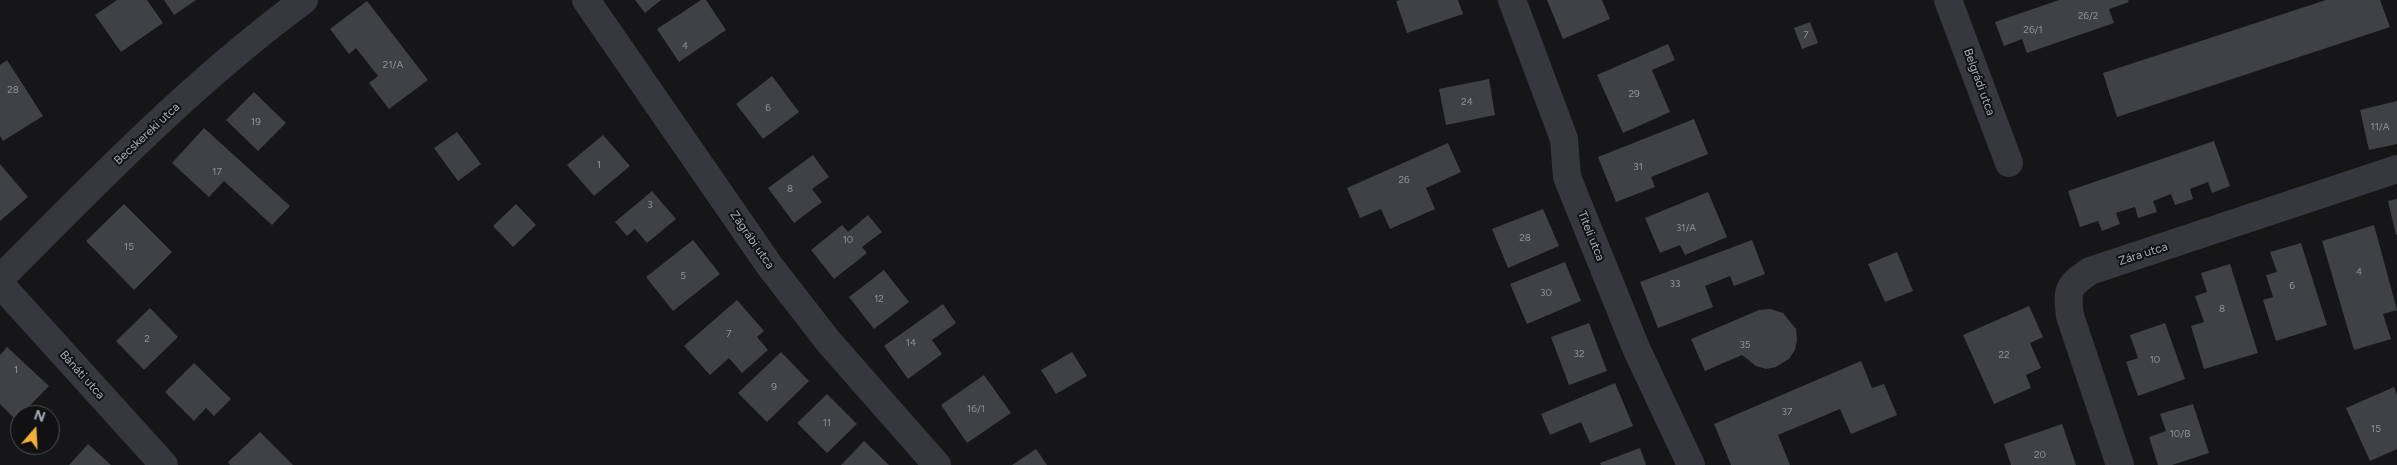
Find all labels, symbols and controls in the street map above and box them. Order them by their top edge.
house number: 26/2 [2078,10,2098,22]
house number: 26/1 [2023,24,2043,36]
house number: 7 [1803,29,1809,41]
house number: 4 [682,40,688,52]
street label: Belgrádi utca [1960,46,1998,118]
house number: 21/A [383,59,403,71]
house number: 28 [7,84,19,96]
house number: 29 [1628,88,1640,100]
house number: 24 [1461,96,1473,108]
street label: Becskereki utca [111,100,183,168]
house number: 6 [765,102,771,114]
house number: 19 [251,116,261,128]
house number: 11/A [2371,121,2389,133]
house number: 1 [597,159,601,171]
house number: 31 [1633,161,1643,173]
house number: 17 [212,166,222,178]
house number: 26 [1398,174,1410,186]
house number: 8 [787,183,793,195]
house number: 3 [647,199,653,211]
street label: Zágrábi utca [727,208,777,272]
street label: Titeli utca [1574,209,1608,263]
house number: 31/A [1676,222,1696,234]
house number: 28 [1519,232,1531,244]
house number: 10 [843,234,853,246]
street label: Zára utca [2117,239,2169,269]
house number: 15 [124,241,134,253]
house number: 4 [2356,266,2362,278]
house number: 5 [680,270,686,282]
house number: 33 [1670,278,1680,290]
house number: 6 [2289,280,2295,292]
house number: 30 [1540,287,1552,299]
house number: 12 [874,293,884,305]
house number: 8 [2219,303,2225,315]
house number: 7 [726,328,732,340]
house number: 2 [144,333,150,345]
house number: 14 [906,337,916,349]
house number: 35 [1739,339,1751,351]
street label: Bánáti utca [56,348,108,402]
house number: 32 [1573,348,1585,360]
house number: 22 [1998,349,2010,361]
house number: 10 [2150,354,2160,366]
house number: 1 [14,364,18,376]
house number: 9 [771,381,777,393]
house number: 16/1 [967,403,985,415]
north arrow [10,405,60,455]
text: N [32,406,48,426]
house number: 37 [1782,406,1792,418]
house number: 11 [823,417,831,429]
house number: 15 [2371,423,2381,435]
house number: 10/B [2170,428,2190,440]
house number: 20 [2034,449,2046,461]

